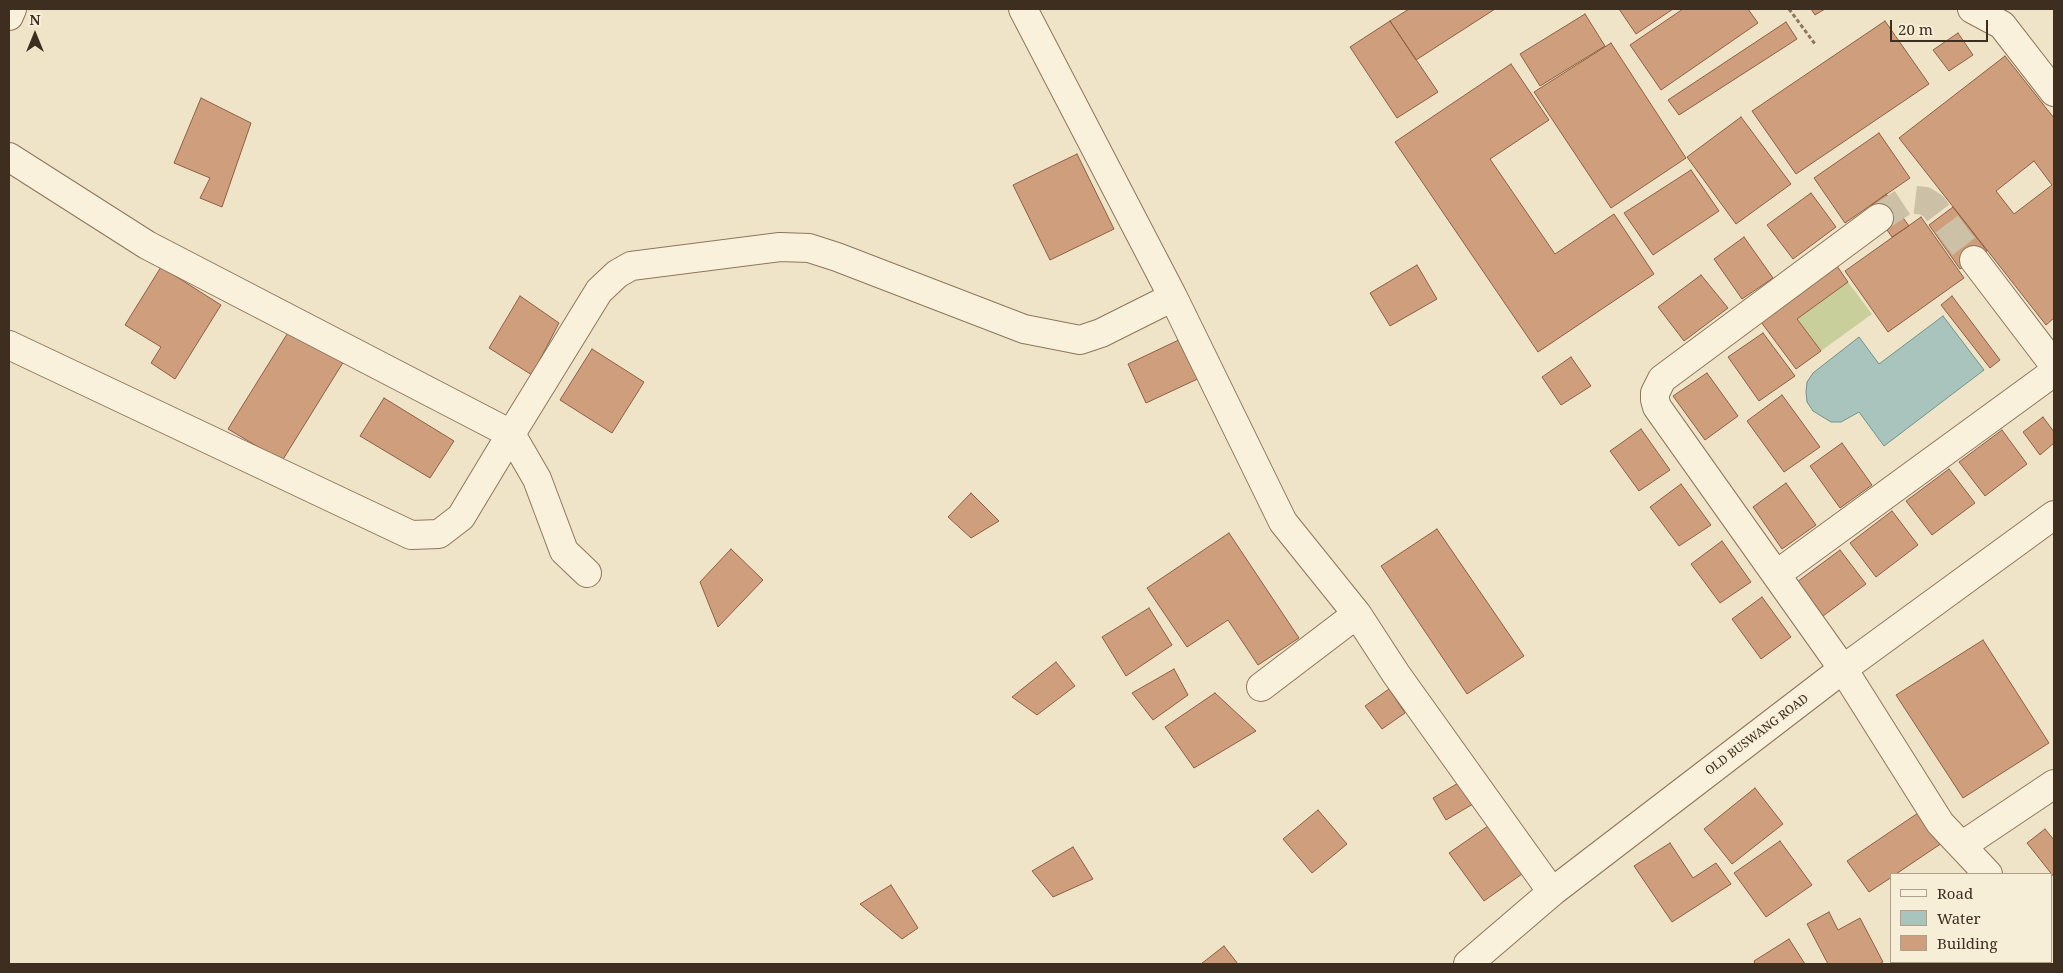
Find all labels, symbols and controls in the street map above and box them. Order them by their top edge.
north arrow [10,10,60,60]
text: N [29,10,41,29]
scale bar [1893,10,1990,42]
text: 20 m [1898,19,1933,39]
street label: OLD BUSWANG ROAD [1703,691,1811,779]
legend [1890,873,2053,963]
text: Road [1937,883,1973,903]
text: Water [1937,908,1980,928]
text: Building [1937,933,1998,953]

